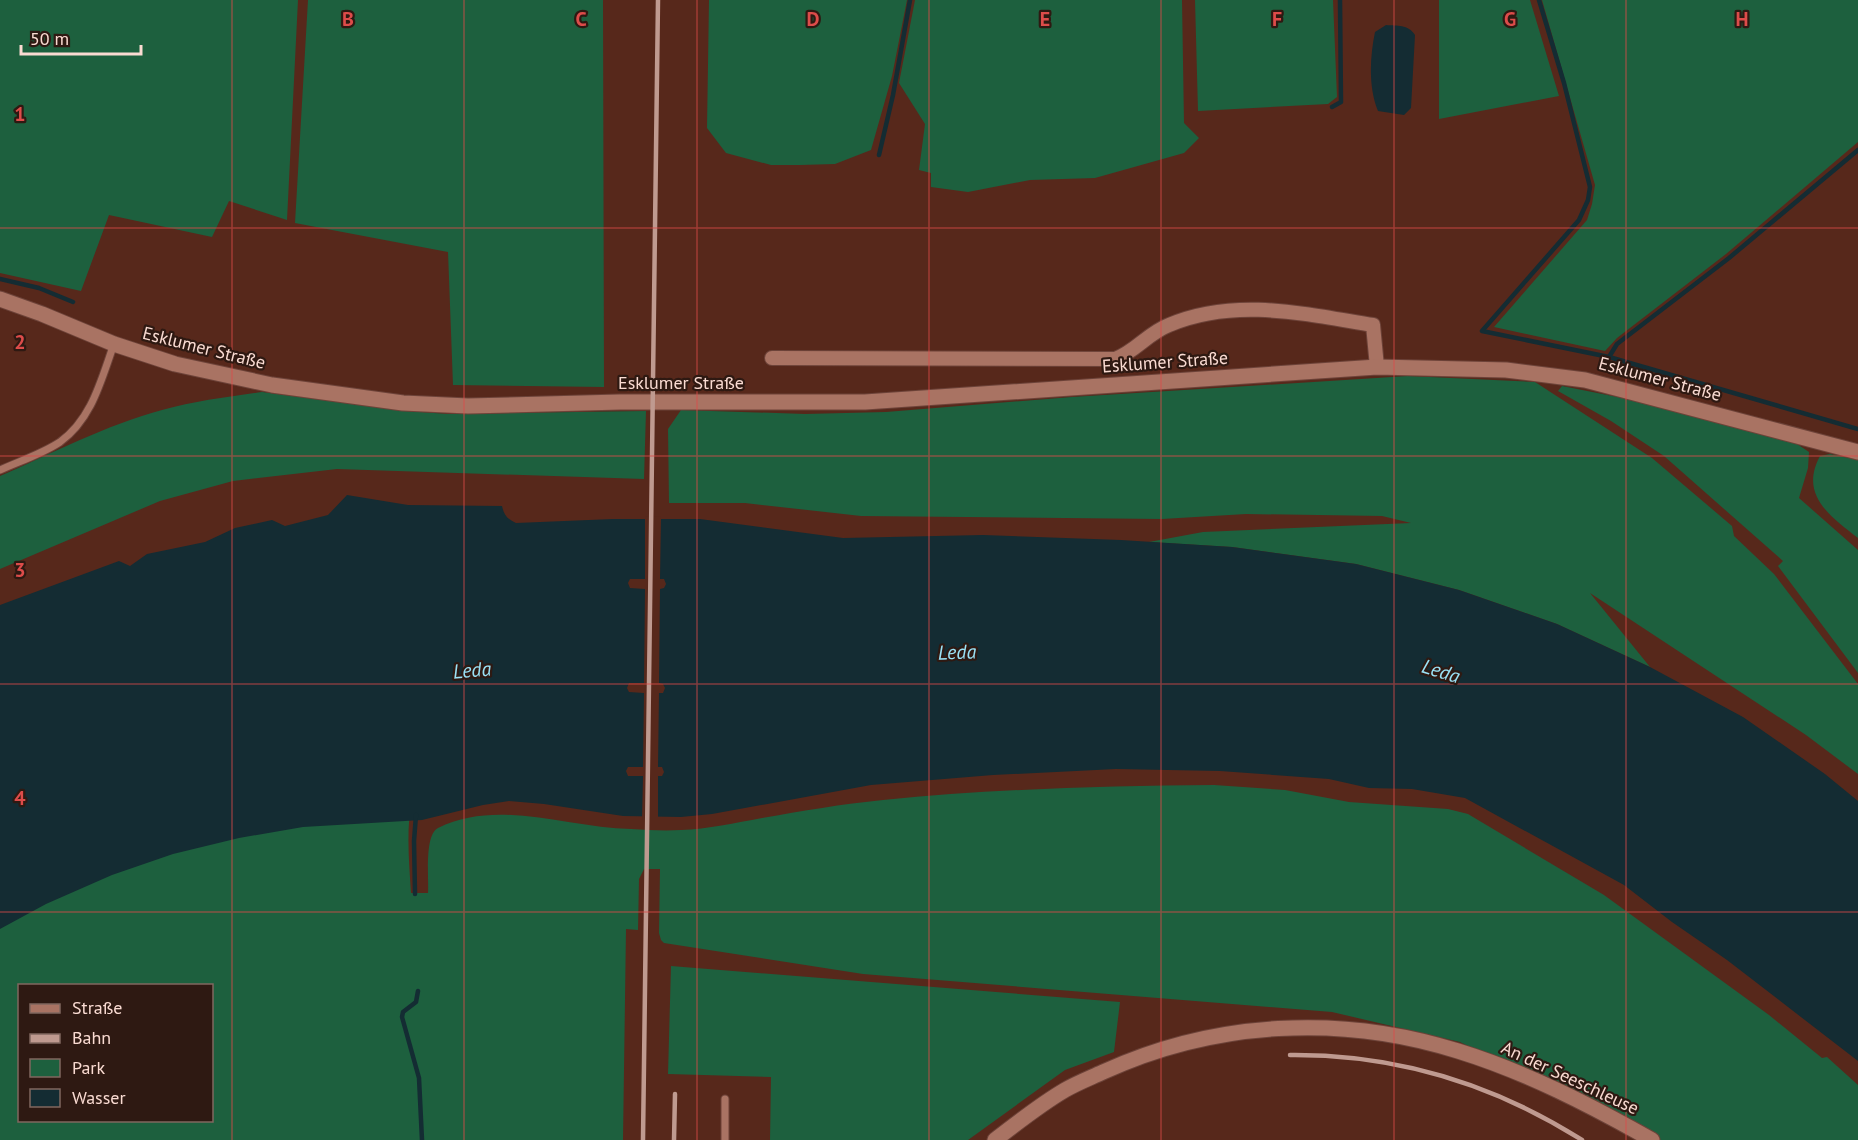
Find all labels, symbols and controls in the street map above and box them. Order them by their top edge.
text: B [342,6,354,32]
text: C [575,6,587,32]
text: D [807,6,820,32]
text: E [1040,6,1050,32]
text: F [1272,6,1282,32]
text: G [1504,6,1516,32]
text: H [1735,6,1749,32]
scale bar [21,18,141,56]
text: 50 m [30,27,69,50]
text: 1 [14,101,26,127]
street label: Esklumer Straße [140,321,268,374]
text: 2 [14,329,26,355]
street label: Esklumer Straße [1101,346,1229,377]
street label: Esklumer Straße [1596,351,1724,406]
street label: Esklumer Straße [618,371,744,394]
text: 3 [14,557,26,583]
water label: Leda [937,638,977,666]
water label: Leda [1419,653,1463,689]
water label: Leda [452,655,492,685]
text: 4 [14,785,26,811]
legend [18,984,213,1122]
text: Straße [72,996,123,1019]
text: Bahn [72,1026,111,1049]
street label: An der Seeschleuse [1498,1036,1643,1119]
text: Park [72,1056,105,1079]
text: Wasser [72,1086,126,1109]

